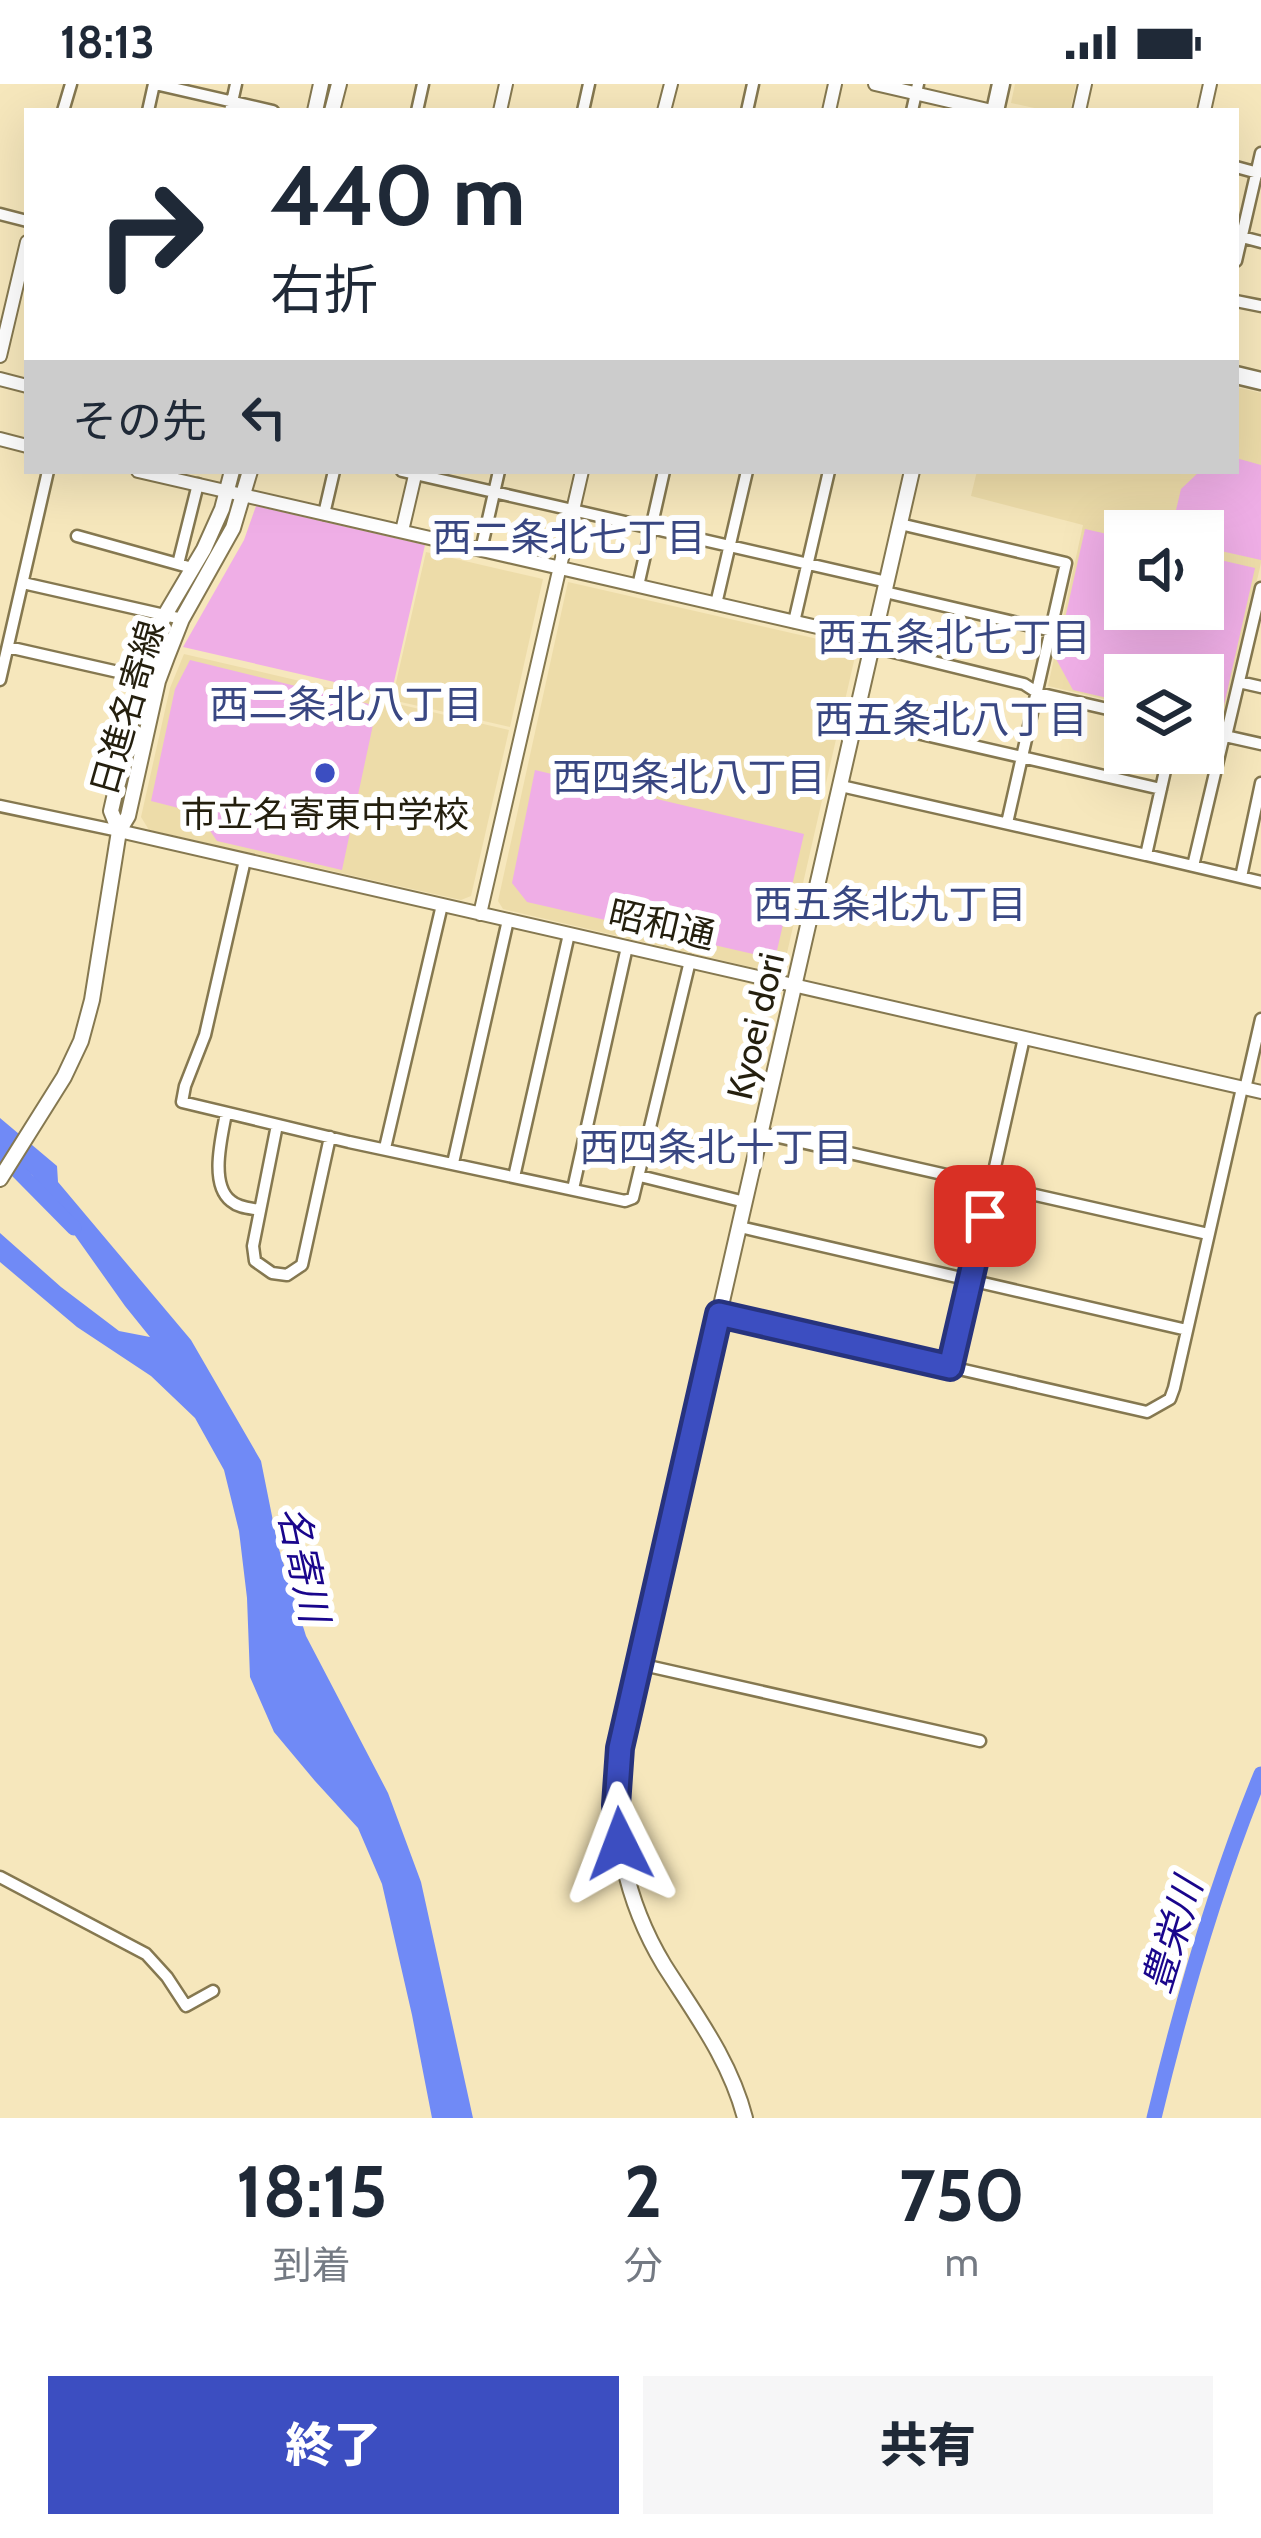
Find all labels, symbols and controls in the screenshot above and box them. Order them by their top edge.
text: 18:13 [60,15,155,69]
text: 440 m [270,144,526,246]
icon: right [72,156,228,312]
text: 右折 [270,257,378,323]
icon: left [231,384,297,450]
text: その先 [72,394,207,448]
map controls [1104,510,1224,774]
button: sound [1104,510,1224,630]
district label: 西二条北七丁目 [432,513,706,561]
district label: 西五条北七丁目 [817,613,1091,661]
street label: 日進名寄線 [81,615,173,801]
button: layers [1104,654,1224,774]
district label: 西二条北八丁目 [209,680,483,728]
district label: 西五条北八丁目 [814,695,1088,743]
district label: 西四条北八丁目 [552,753,826,801]
marker: 市立名寄東中学校 [312,760,338,786]
place label: 市立名寄東中学校 [181,792,469,836]
district label: 西五条北九丁目 [753,880,1027,928]
street label: 昭和通 [604,890,720,958]
street label: Kyoei dori [717,949,793,1103]
district label: 西四条北十丁目 [579,1123,853,1171]
pin [934,1165,1036,1267]
icon: arrive [952,1183,1018,1249]
water label: 名寄川 [268,1502,340,1630]
position arrow [557,1781,683,1907]
water label: 豊栄川 [1132,1868,1213,1998]
text: 18:15 [236,2148,387,2235]
text: 2 [624,2148,662,2235]
text: 750 [899,2152,1025,2239]
text: m [945,2238,979,2286]
text: 到着 [273,2241,351,2289]
text: 分 [624,2241,663,2289]
button: 終了 [48,2376,619,2514]
button: 共有 [643,2376,1213,2514]

